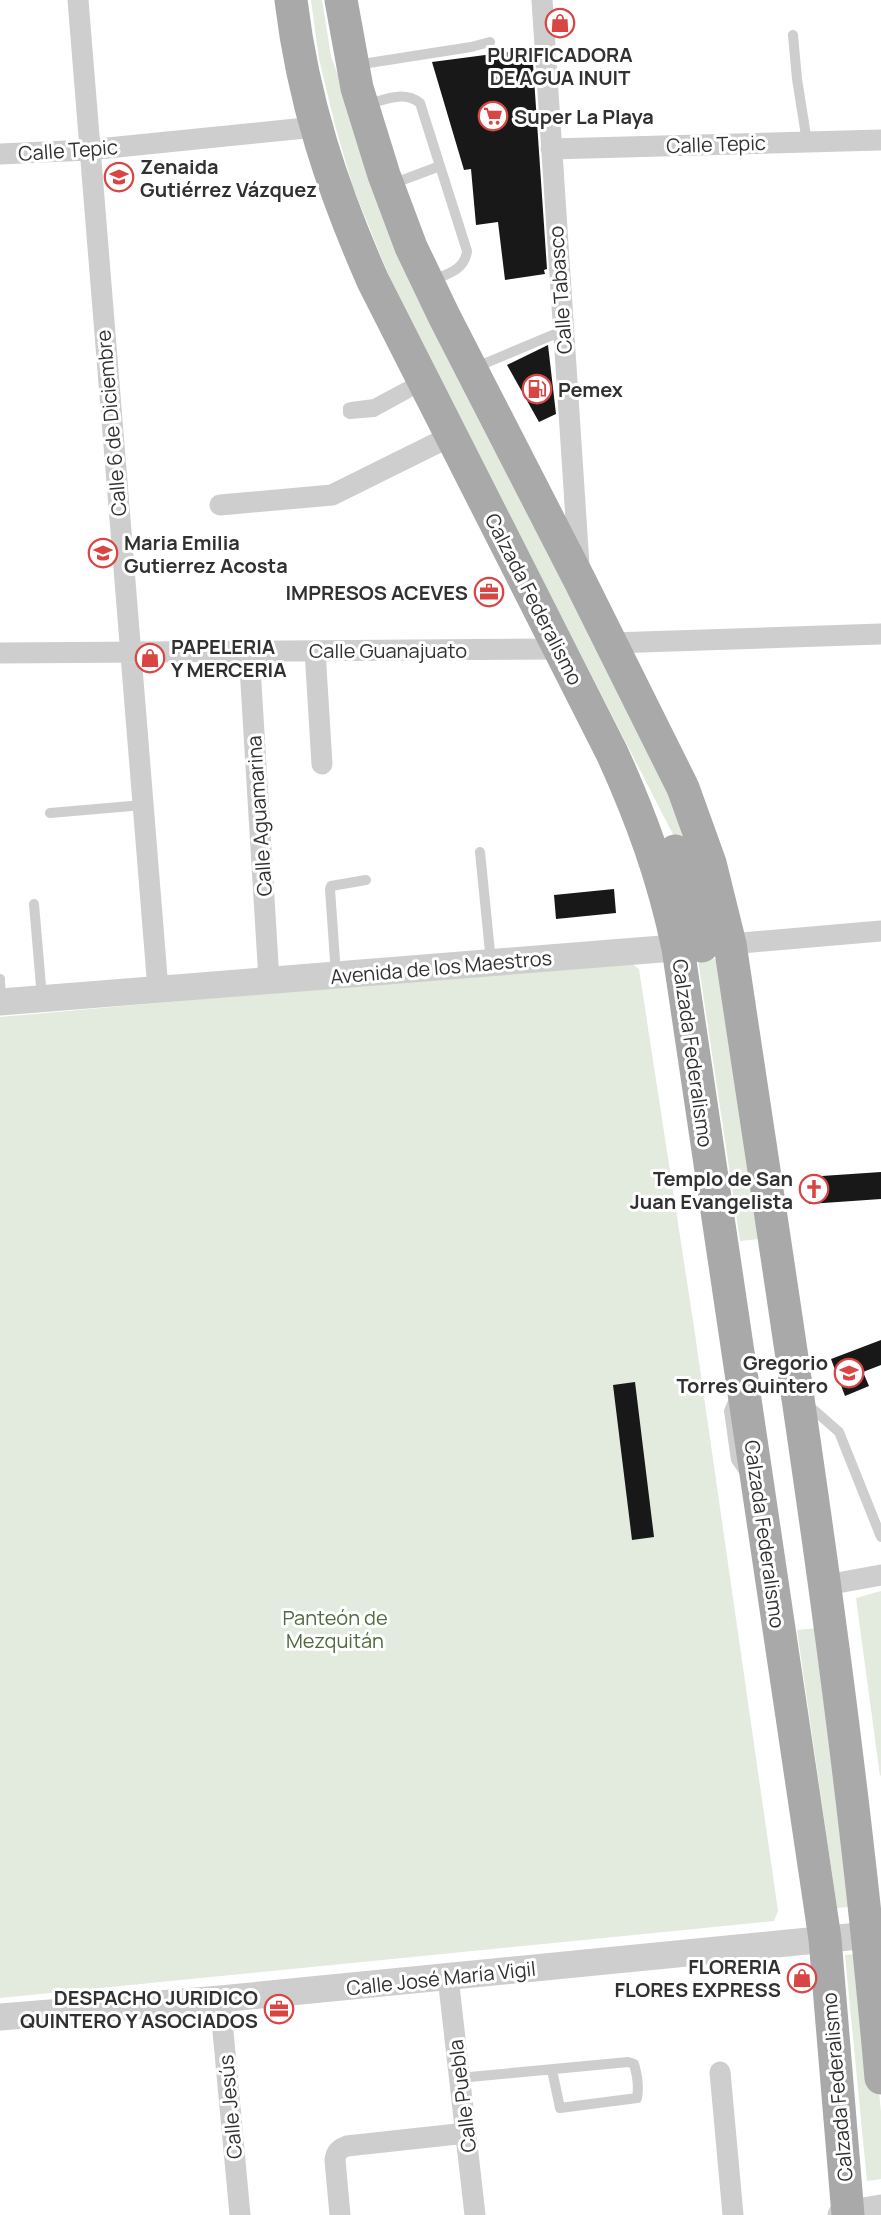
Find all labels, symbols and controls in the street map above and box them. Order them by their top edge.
shop icon: PURIFICADORA DE AGUA INUIT [544,7,576,39]
place label: PURIFICADORA DE AGUA INUIT [487,41,633,91]
supermarket icon: Super La Playa [477,100,509,132]
place label: Super La Playa [514,103,654,130]
street label: Calle Tepic [666,129,766,159]
street label: Calle Tepic [17,133,119,167]
place label: Zenaida Gutiérrez Vázquez [140,153,317,203]
school or university icon: Zenaida Gutiérrez Vázquez [103,161,135,193]
street label: Calle Tabasco [542,225,578,355]
street label: Calle 6 de Diciembre [89,329,133,517]
fuel station icon: Pemex [521,373,553,405]
place label: Pemex [558,376,623,403]
street label: Calzada Federalismo [479,508,589,690]
place label: Maria Emilia Gutierrez Acosta [124,529,288,579]
school or university icon: Maria Emilia Gutierrez Acosta [87,537,119,569]
office icon: IMPRESOS ACEVES [473,576,505,608]
place label: IMPRESOS ACEVES [285,579,468,606]
place label: PAPELERIA Y MERCERIA [171,633,287,683]
street label: Calle Guanajuato [309,637,467,664]
shop icon: PAPELERIA Y MERCERIA [134,642,166,674]
street label: Calle Aguamarina [240,735,278,897]
street label: Avenida de los Maestros [329,944,553,990]
street label: Calzada Federalismo [666,957,720,1149]
place label: Templo de San Juan Evangelista [630,1165,793,1215]
church icon: Templo de San Juan Evangelista [798,1173,830,1205]
place label: Gregorio Torres Quintero [677,1349,828,1399]
school or university icon: Gregorio Torres Quintero [833,1357,865,1389]
street label: Calzada Federalismo [738,1438,792,1630]
park label: Panteón de Mezquitán [282,1604,388,1654]
place label: FLORERIA FLORES EXPRESS [614,1953,782,2003]
street label: Calle José María Vigil [345,1955,537,2001]
shop icon: FLORERIA FLORES EXPRESS [786,1962,818,1994]
place label: DESPACHO JURIDICO QUINTERO Y ASOCIADOS [20,1984,258,2034]
street label: Calzada Federalismo [815,1991,859,2183]
office icon: DESPACHO JURIDICO QUINTERO Y ASOCIADOS [263,1993,295,2025]
street label: Calle Puebla [442,2038,482,2154]
street label: Calle Jesús [212,2054,248,2160]

